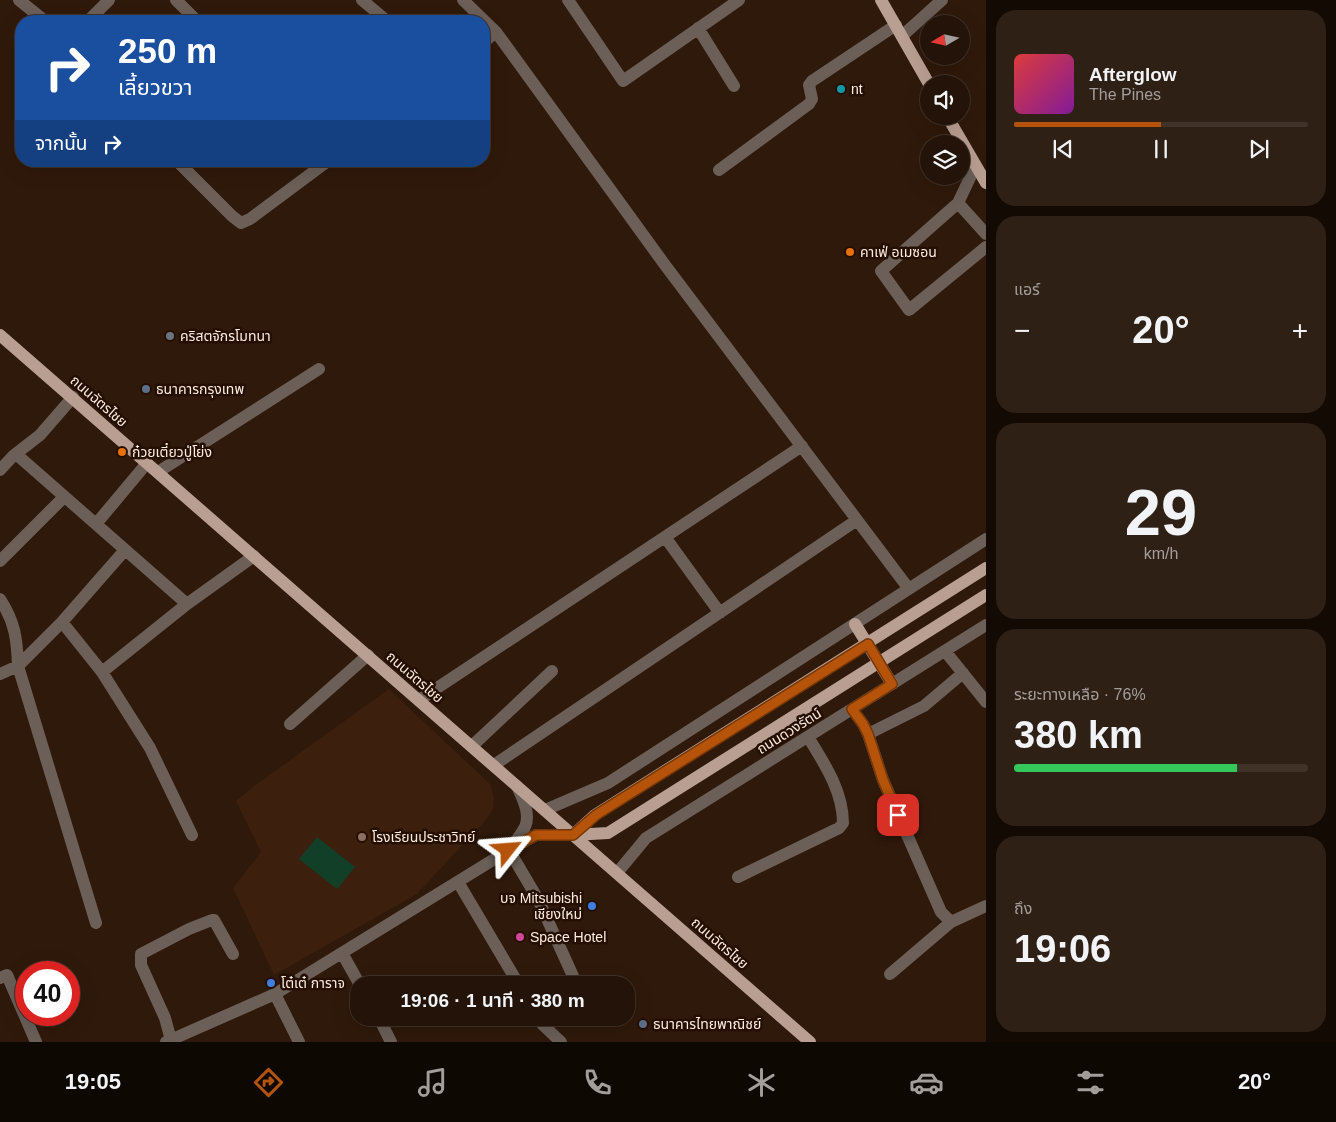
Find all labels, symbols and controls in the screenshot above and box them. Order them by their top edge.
north arrow [920,15,970,65]
map controls [920,15,970,185]
text: 250 m [118,31,217,70]
icon: right [35,35,100,100]
text: Afterglow [1089,64,1177,85]
text: เลี้ยวขวา [118,75,193,100]
button: sound [920,75,970,125]
place label: nt [851,81,863,97]
marker: nt [835,83,847,95]
text: The Pines [1089,86,1161,103]
icon: right [98,130,126,158]
text: จากนั้น [35,133,88,154]
button: layers [920,135,970,185]
icon: previous [1049,135,1077,163]
icon: pause [1147,135,1175,163]
icon: next [1245,135,1273,163]
place label: คาเฟ่ อเมซอน [860,244,937,260]
marker: คาเฟ่ อเมซอน [844,246,856,258]
text: แอร์ [1014,281,1040,298]
text: 20° [1132,309,1190,351]
text: − [1014,315,1030,346]
text: + [1292,315,1308,346]
place label: คริสตจักรโมทนา [180,328,271,344]
marker: คริสตจักรโมทนา [164,330,176,342]
street label: ถนนฉัตรไชย [67,372,131,430]
place label: ธนาคารกรุงเทพ [156,381,244,398]
marker: ธนาคารกรุงเทพ [140,383,152,395]
place label: ก๋วยเตี๋ยวปู่โย่ง [132,442,212,461]
marker: ก๋วยเตี๋ยวปู่โย่ง [116,446,128,458]
text: 29 [1125,476,1197,549]
text: km/h [1144,545,1178,562]
street label: ถนนฉัตรไชย [383,648,447,706]
text: ระยะทางเหลือ · 76% [1014,686,1146,703]
street label: ถนนดวงรัตน์ [754,705,824,757]
text: 380 km [1014,714,1143,756]
pin [877,794,919,836]
icon: arrive [884,801,912,829]
position arrow [481,823,533,875]
place label: โรงเรียนประชาวิทย์ [372,829,476,845]
marker: โรงเรียนประชาวิทย์ [356,831,368,843]
place label: บจ Mitsubishi เชียงใหม่ [500,890,582,922]
marker: บจ Mitsubishi เชียงใหม่ [586,900,598,912]
text: ถึง [1014,900,1032,917]
street label: ถนนฉัตรไชย [688,914,752,972]
text: 19:06 [1014,928,1111,970]
place label: Space Hotel [530,929,606,945]
marker: Space Hotel [514,931,526,943]
speed limit sign: 40 [15,961,80,1026]
place label: โต๋เต๋ การาจ [281,975,345,991]
marker: โต๋เต๋ การาจ [265,977,277,989]
text: 19:06 · 1 นาที · 380 m [400,990,585,1011]
place label: ธนาคารไทยพาณิชย์ [653,1016,761,1032]
marker: ธนาคารไทยพาณิชย์ [637,1018,649,1030]
icon: directions [251,1065,286,1100]
icon: music [415,1065,450,1100]
icon: phone [580,1065,615,1100]
icon: climate [744,1065,779,1100]
icon: car [909,1065,944,1100]
icon: filters [1073,1065,1108,1100]
text: 19:05 [65,1069,121,1094]
text: 20° [1238,1069,1271,1094]

